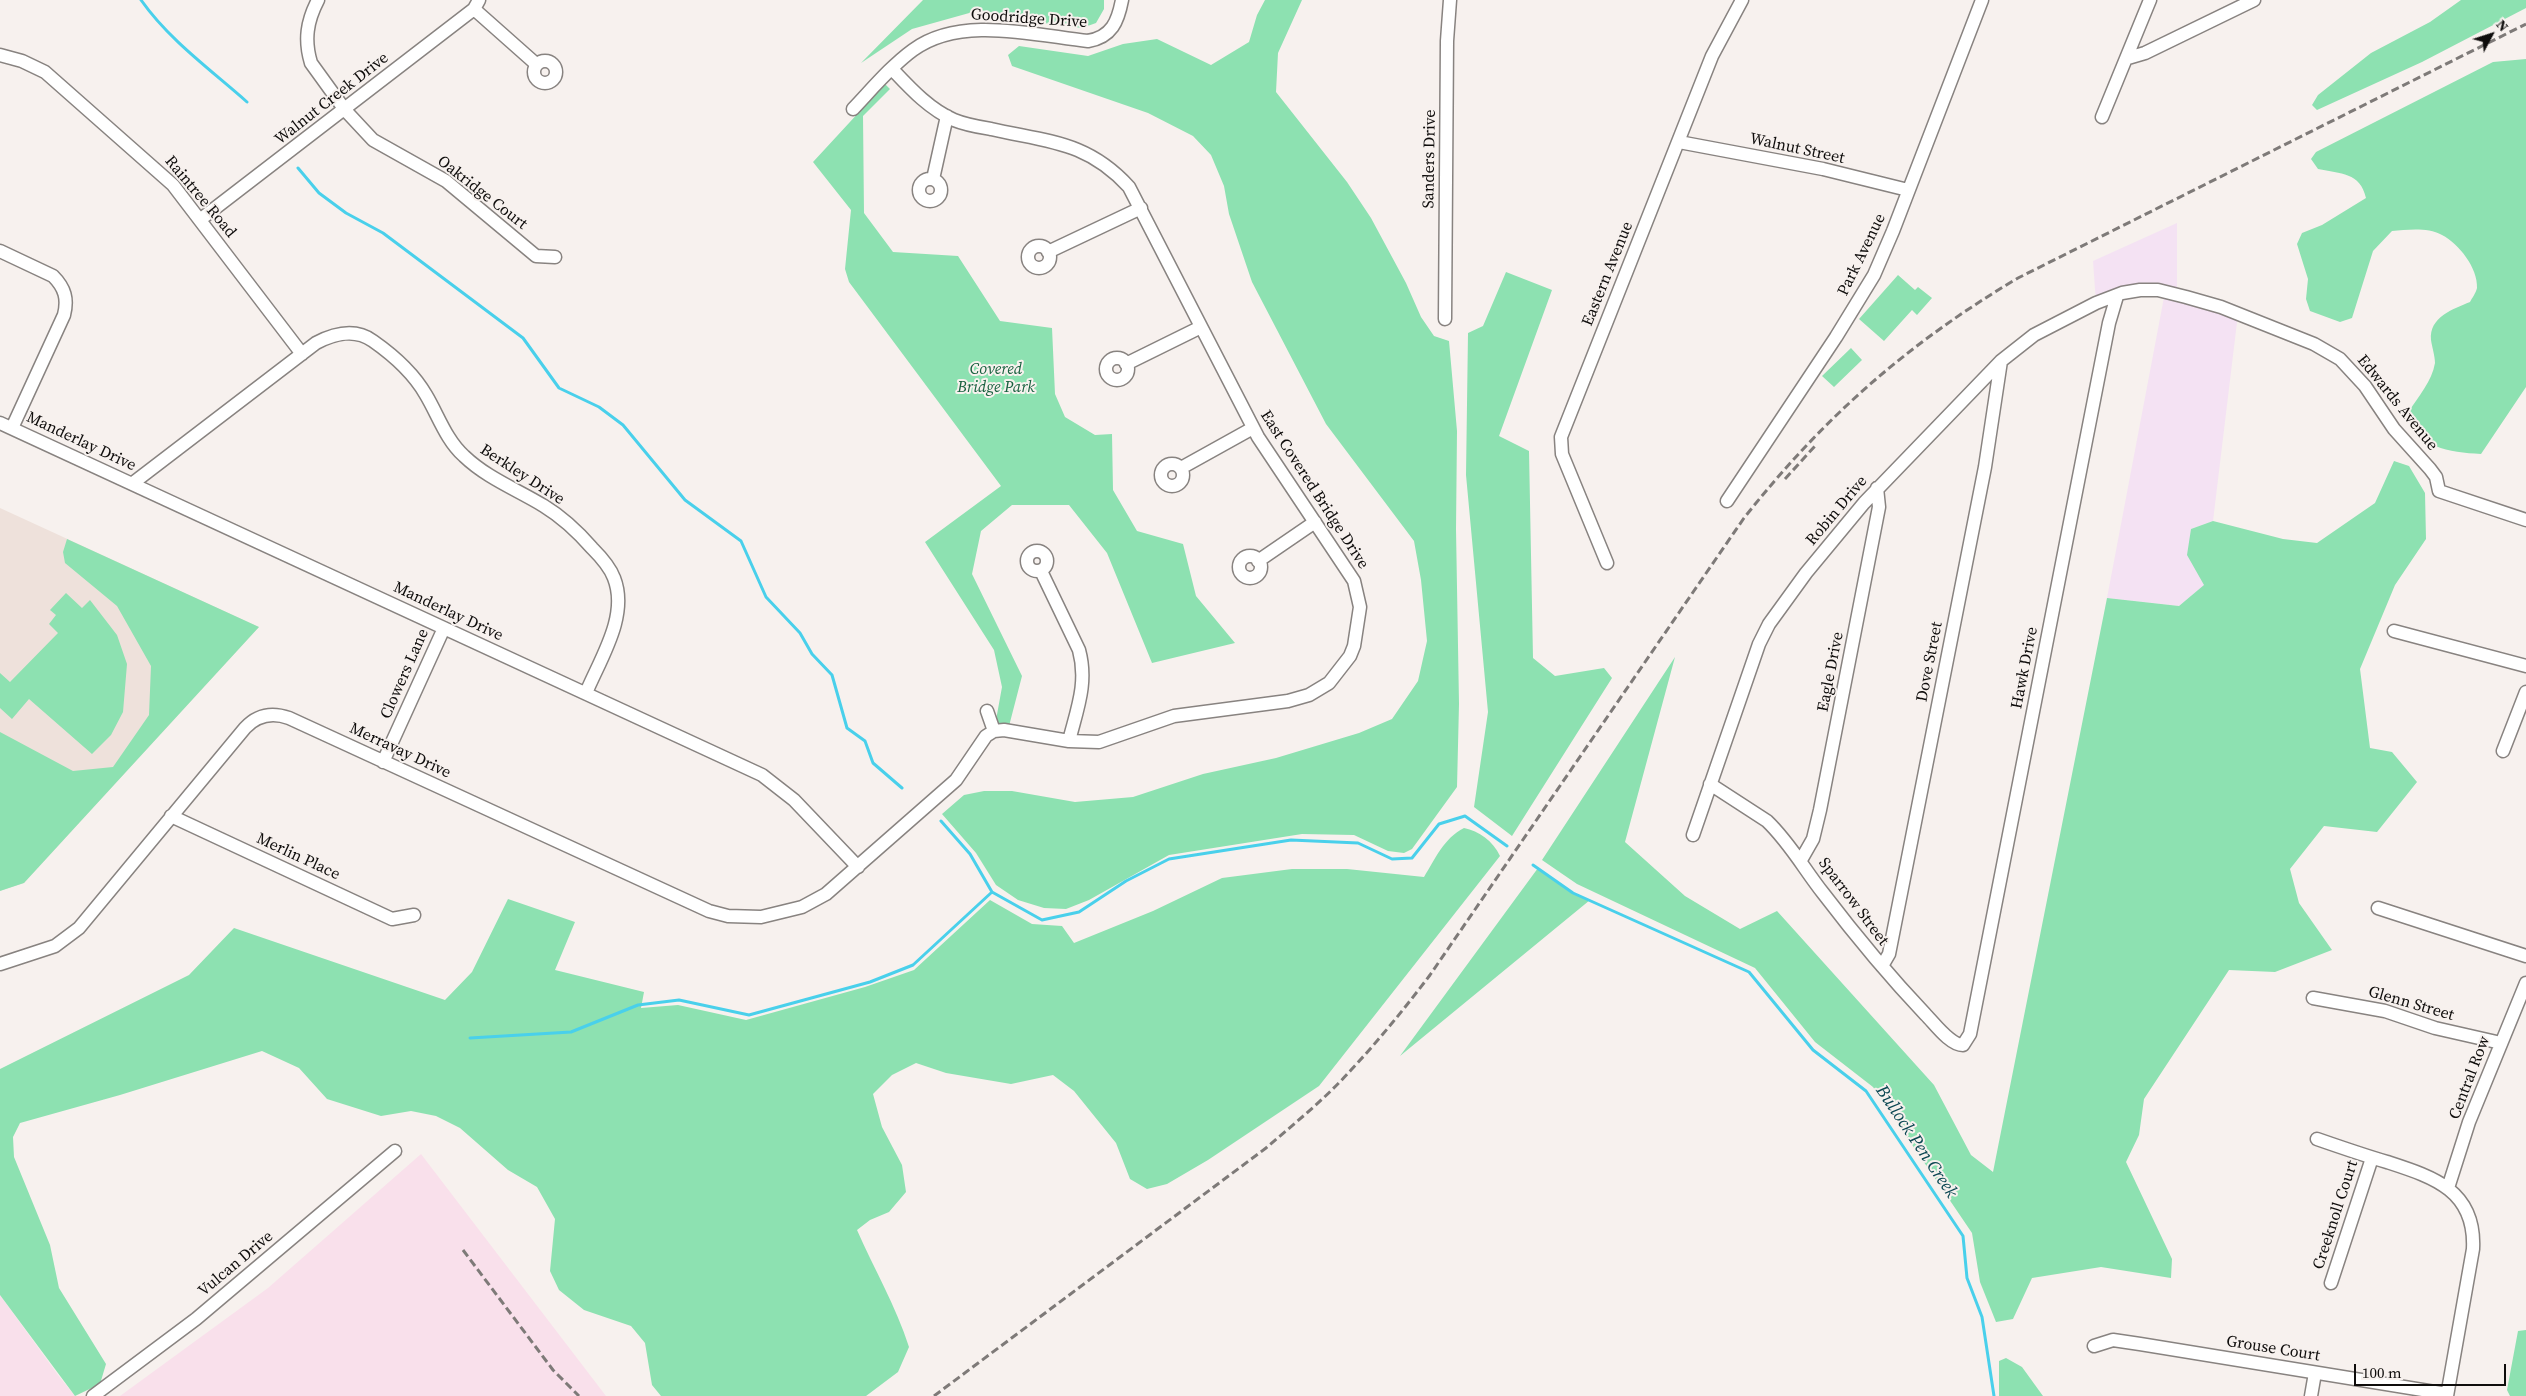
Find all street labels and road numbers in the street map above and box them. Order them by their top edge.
street label: Goodridge Drive [970,5,1088,33]
street label: Walnut Creek Drive [271,49,393,149]
street label: Sanders Drive [1420,109,1440,209]
street label: Walnut Street [1748,130,1846,168]
street label: Raintree Road [160,152,240,242]
street label: Oakridge Court [433,152,531,234]
street label: Park Avenue [1834,211,1890,299]
street label: Eastern Avenue [1578,219,1638,329]
street label: Edwards Avenue [2353,351,2441,455]
street label: East Covered Bridge Drive [1256,407,1372,573]
street label: Manderlay Drive [23,408,139,476]
street label: Berkley Drive [476,441,568,509]
street label: Robin Drive [1802,472,1872,550]
street label: Manderlay Drive [390,578,506,646]
street label: Dove Street [1913,620,1947,704]
street label: Hawk Drive [2008,625,2042,711]
street label: Clowers Lane [377,626,433,722]
street label: Eagle Drive [1814,630,1848,714]
street label: Merravay Drive [346,719,454,783]
street label: Merlin Place [253,829,343,885]
street label: Sparrow Street [1814,854,1892,950]
street label: Glenn Street [2366,983,2456,1025]
street label: Central Row [2445,1034,2495,1122]
street label: Creeknoll Court [2309,1158,2363,1272]
street label: Vulcan Drive [195,1227,277,1301]
street label: Grouse Court [2225,1332,2321,1366]

